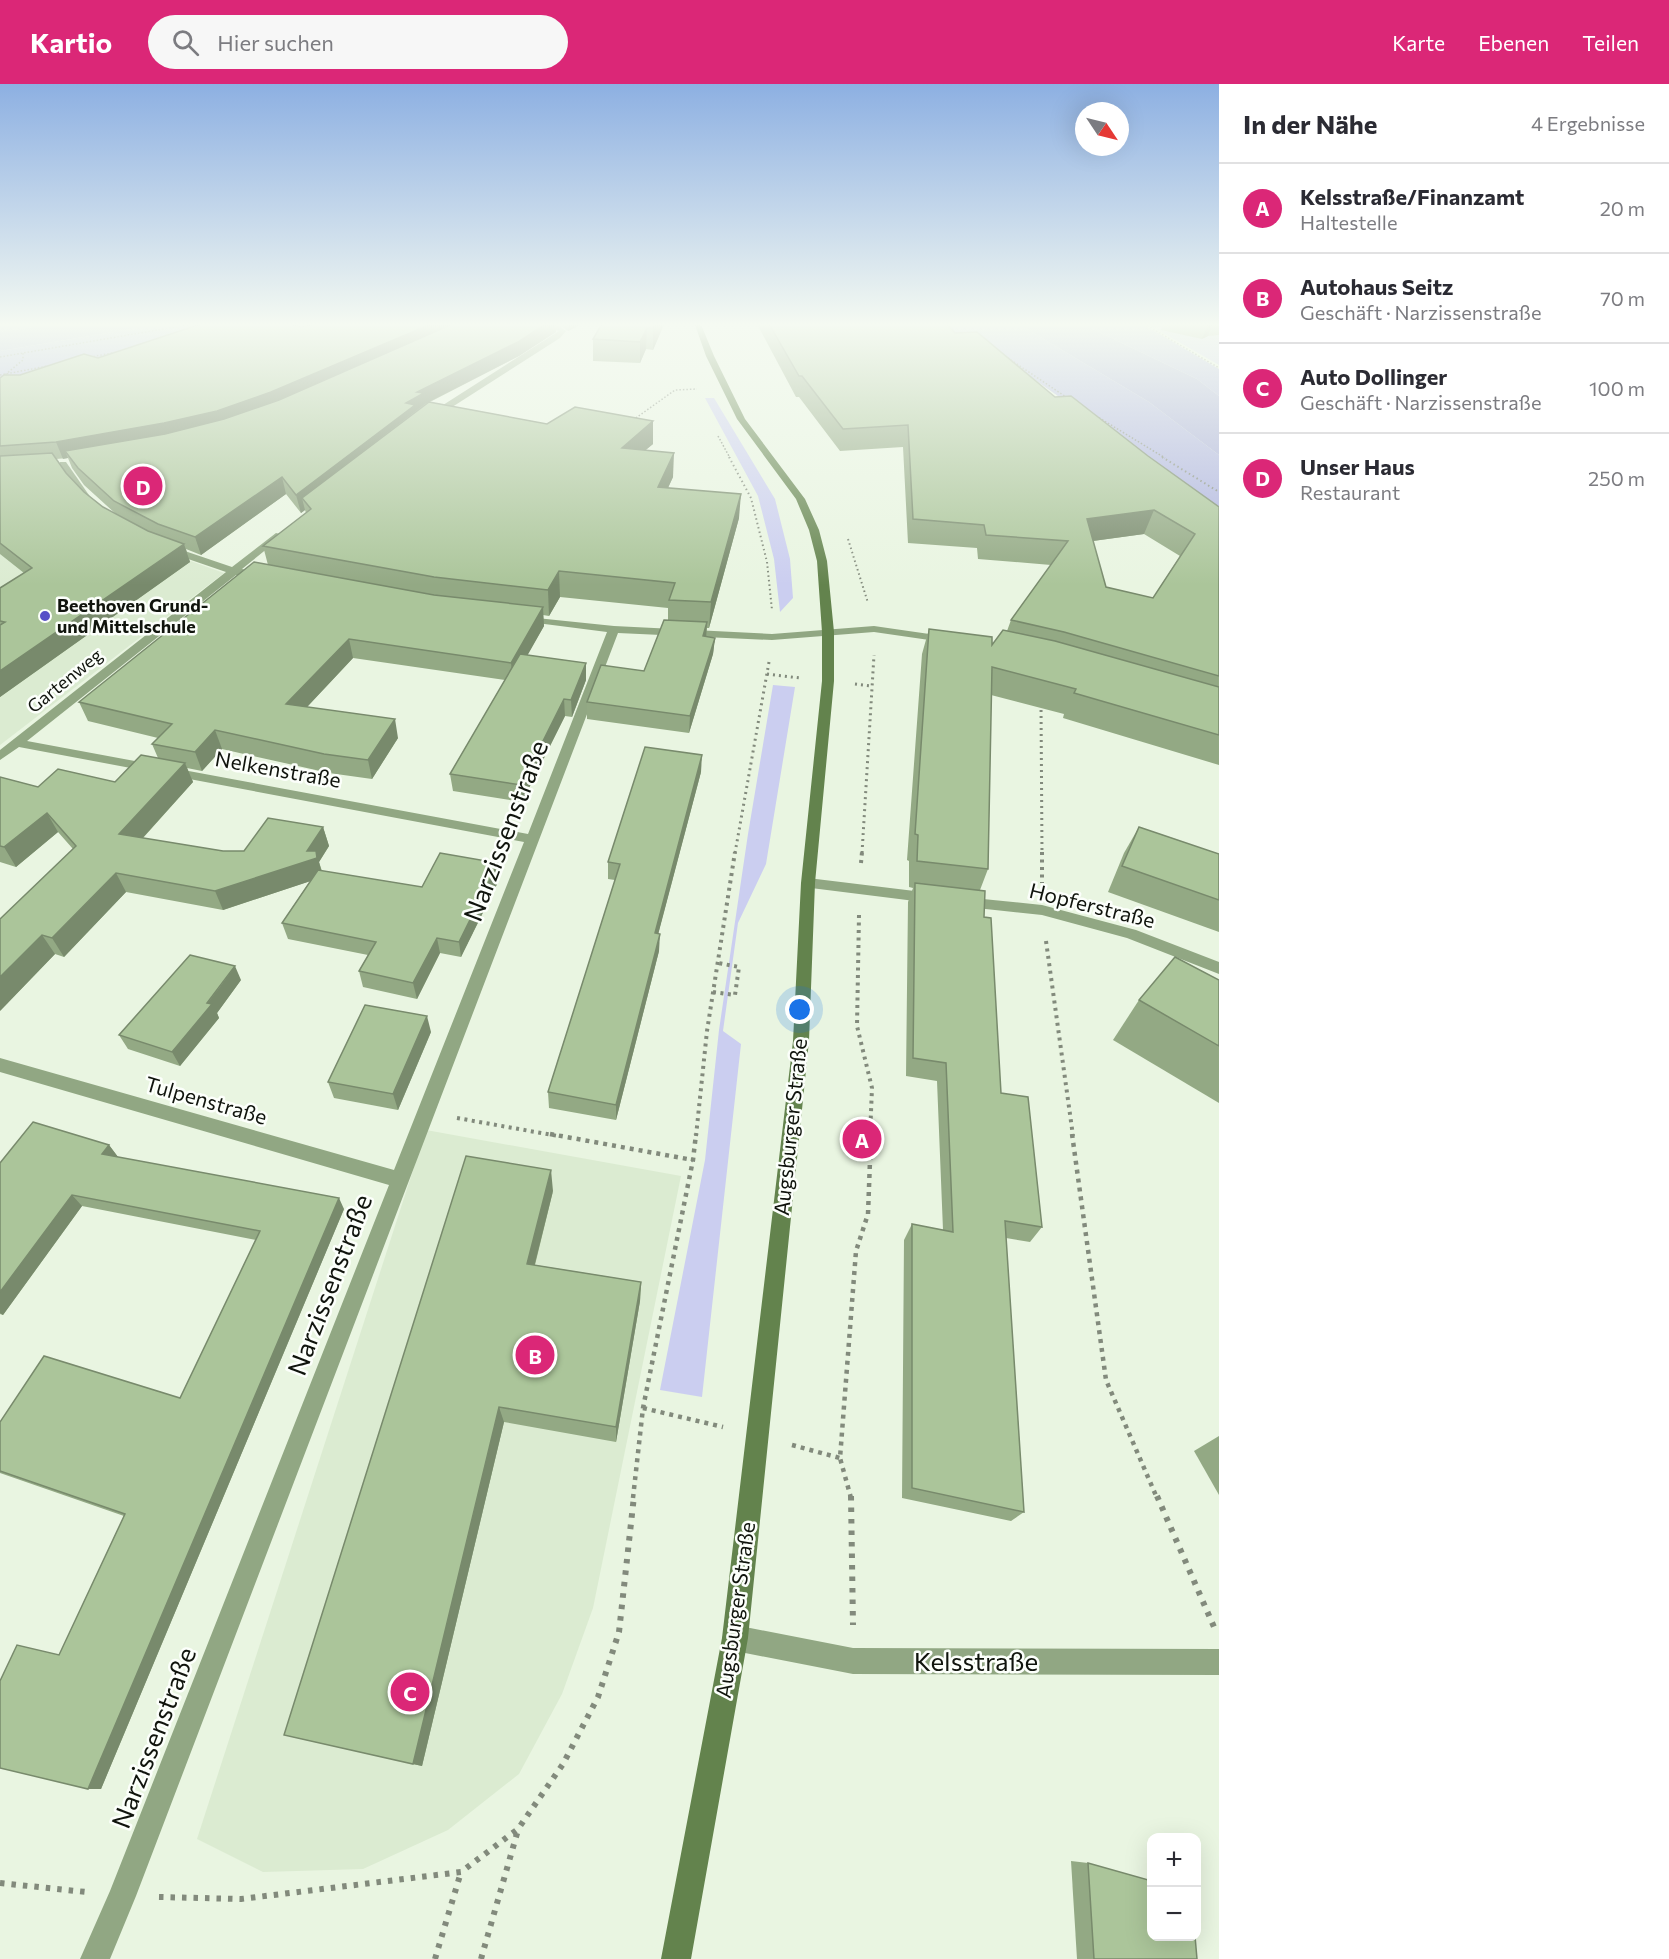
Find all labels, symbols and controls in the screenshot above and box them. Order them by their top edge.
search box [148,15,568,69]
text: Kartio [30,25,112,59]
icon: search [169,26,202,59]
text: Hier suchen [217,29,334,56]
text: Karte [1392,30,1445,55]
text: Ebenen [1478,30,1549,55]
text: Teilen [1582,30,1639,55]
north arrow [1075,102,1129,156]
text: In der Nähe [1243,108,1378,139]
text: 4 Ergebnisse [1531,111,1645,135]
text: Kelsstraße/Finanzamt [1300,183,1524,210]
text: A [1255,196,1270,220]
text: 20 m [1600,196,1645,220]
text: Haltestelle [1300,210,1398,234]
text: Autohaus Seitz [1300,273,1453,300]
text: B [1256,286,1269,310]
text: 70 m [1600,286,1645,310]
text: Geschäft · Narzissenstraße [1300,300,1541,324]
text: Auto Dollinger [1300,363,1447,390]
text: C [1256,376,1269,400]
text: 100 m [1589,376,1645,400]
text: Geschäft · Narzissenstraße [1300,390,1541,414]
text: Unser Haus [1300,453,1415,480]
pin: D [124,464,162,508]
text: D [1255,466,1270,490]
text: 250 m [1588,466,1645,490]
text: Restaurant [1300,480,1400,504]
place label: Beethoven Grund- und Mittelschule [57,594,208,637]
marker: Beethoven Grund- und Mittelschule [38,609,52,623]
street label: Gartenweg [22,643,106,717]
street label: Narzissenstraße [456,736,553,925]
street label: Nelkenstraße [213,745,343,792]
street label: Hopferstraße [1027,877,1158,932]
your location [785,995,814,1024]
street label: Augsburger Straße [768,1037,811,1217]
street label: Tulpenstraße [143,1070,270,1129]
pin: A [842,1116,882,1162]
street label: Narzissenstraße [280,1190,377,1379]
pin: B [516,1332,554,1378]
street label: Augsburger Straße [710,1520,759,1700]
street label: Narzissenstraße [104,1643,201,1832]
street label: Kelsstraße [914,1645,1038,1676]
pin: C [390,1670,430,1714]
map controls [1147,1833,1201,1941]
button: + [1147,1833,1201,1887]
button: − [1147,1887,1201,1941]

